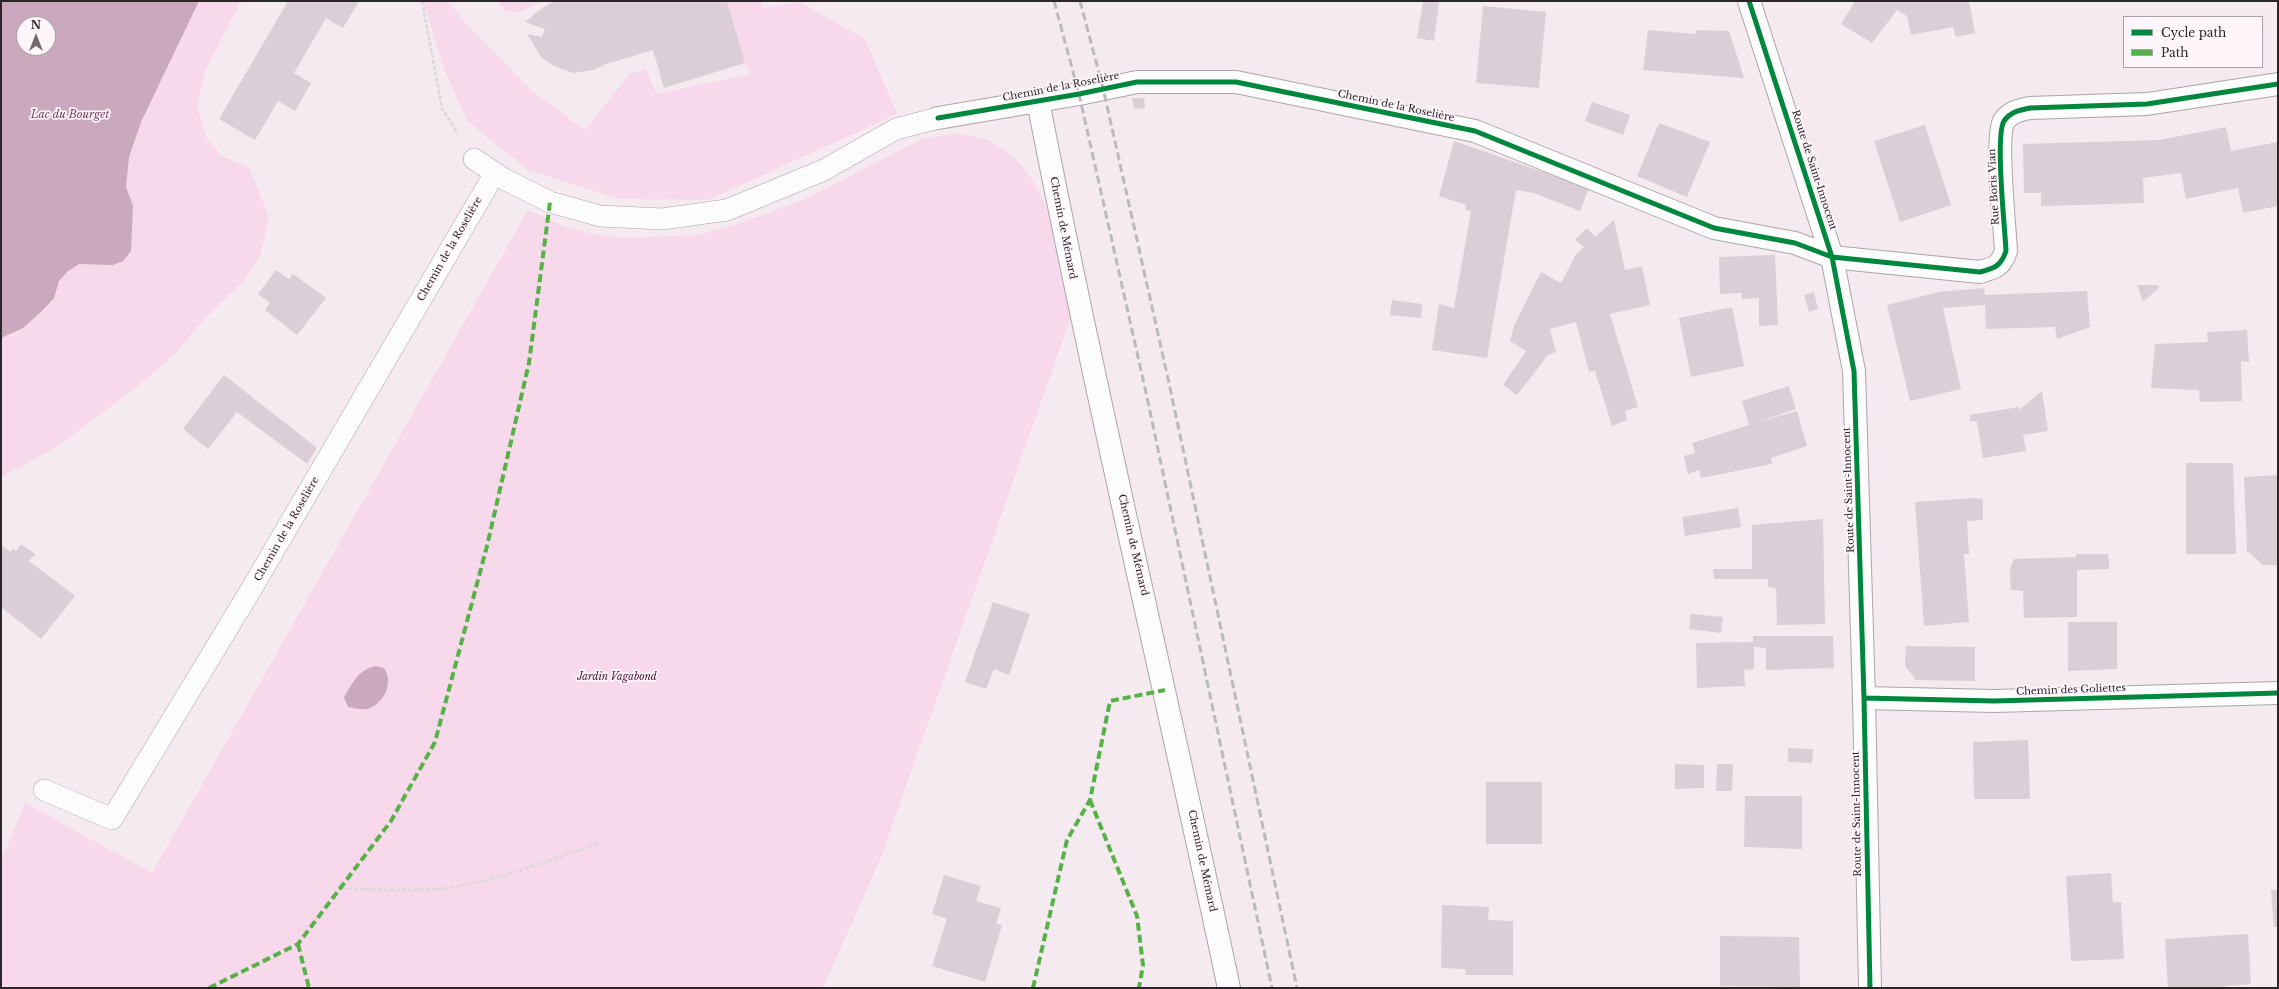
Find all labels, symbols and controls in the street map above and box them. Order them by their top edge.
north arrow [16,16,56,56]
legend [2123,16,2263,68]
text: N [31,18,41,32]
text: Cycle path [2161,25,2226,40]
text: Path [2161,45,2189,60]
street label: Chemin de la Roselière [1001,70,1121,104]
street label: Chemin de la Roselière [1337,88,1455,124]
water label: Lac du Bourget [31,108,109,122]
street label: Route de Saint-Innocent [1789,108,1839,232]
street label: Rue Boris Vian [1986,148,2002,226]
street label: Chemin de Mémard [1047,176,1079,280]
street label: Chemin de la Roselière [415,195,485,303]
street label: Route de Saint-Innocent [1841,427,1857,553]
street label: Chemin de la Roselière [252,475,322,583]
street label: Chemin de Mémard [1115,493,1151,597]
park label: Jardin Vagabond [577,671,657,683]
street label: Chemin des Goliettes [2016,682,2126,698]
street label: Route de Saint-Innocent [1850,751,1864,877]
street label: Chemin de Mémard [1185,809,1219,913]

